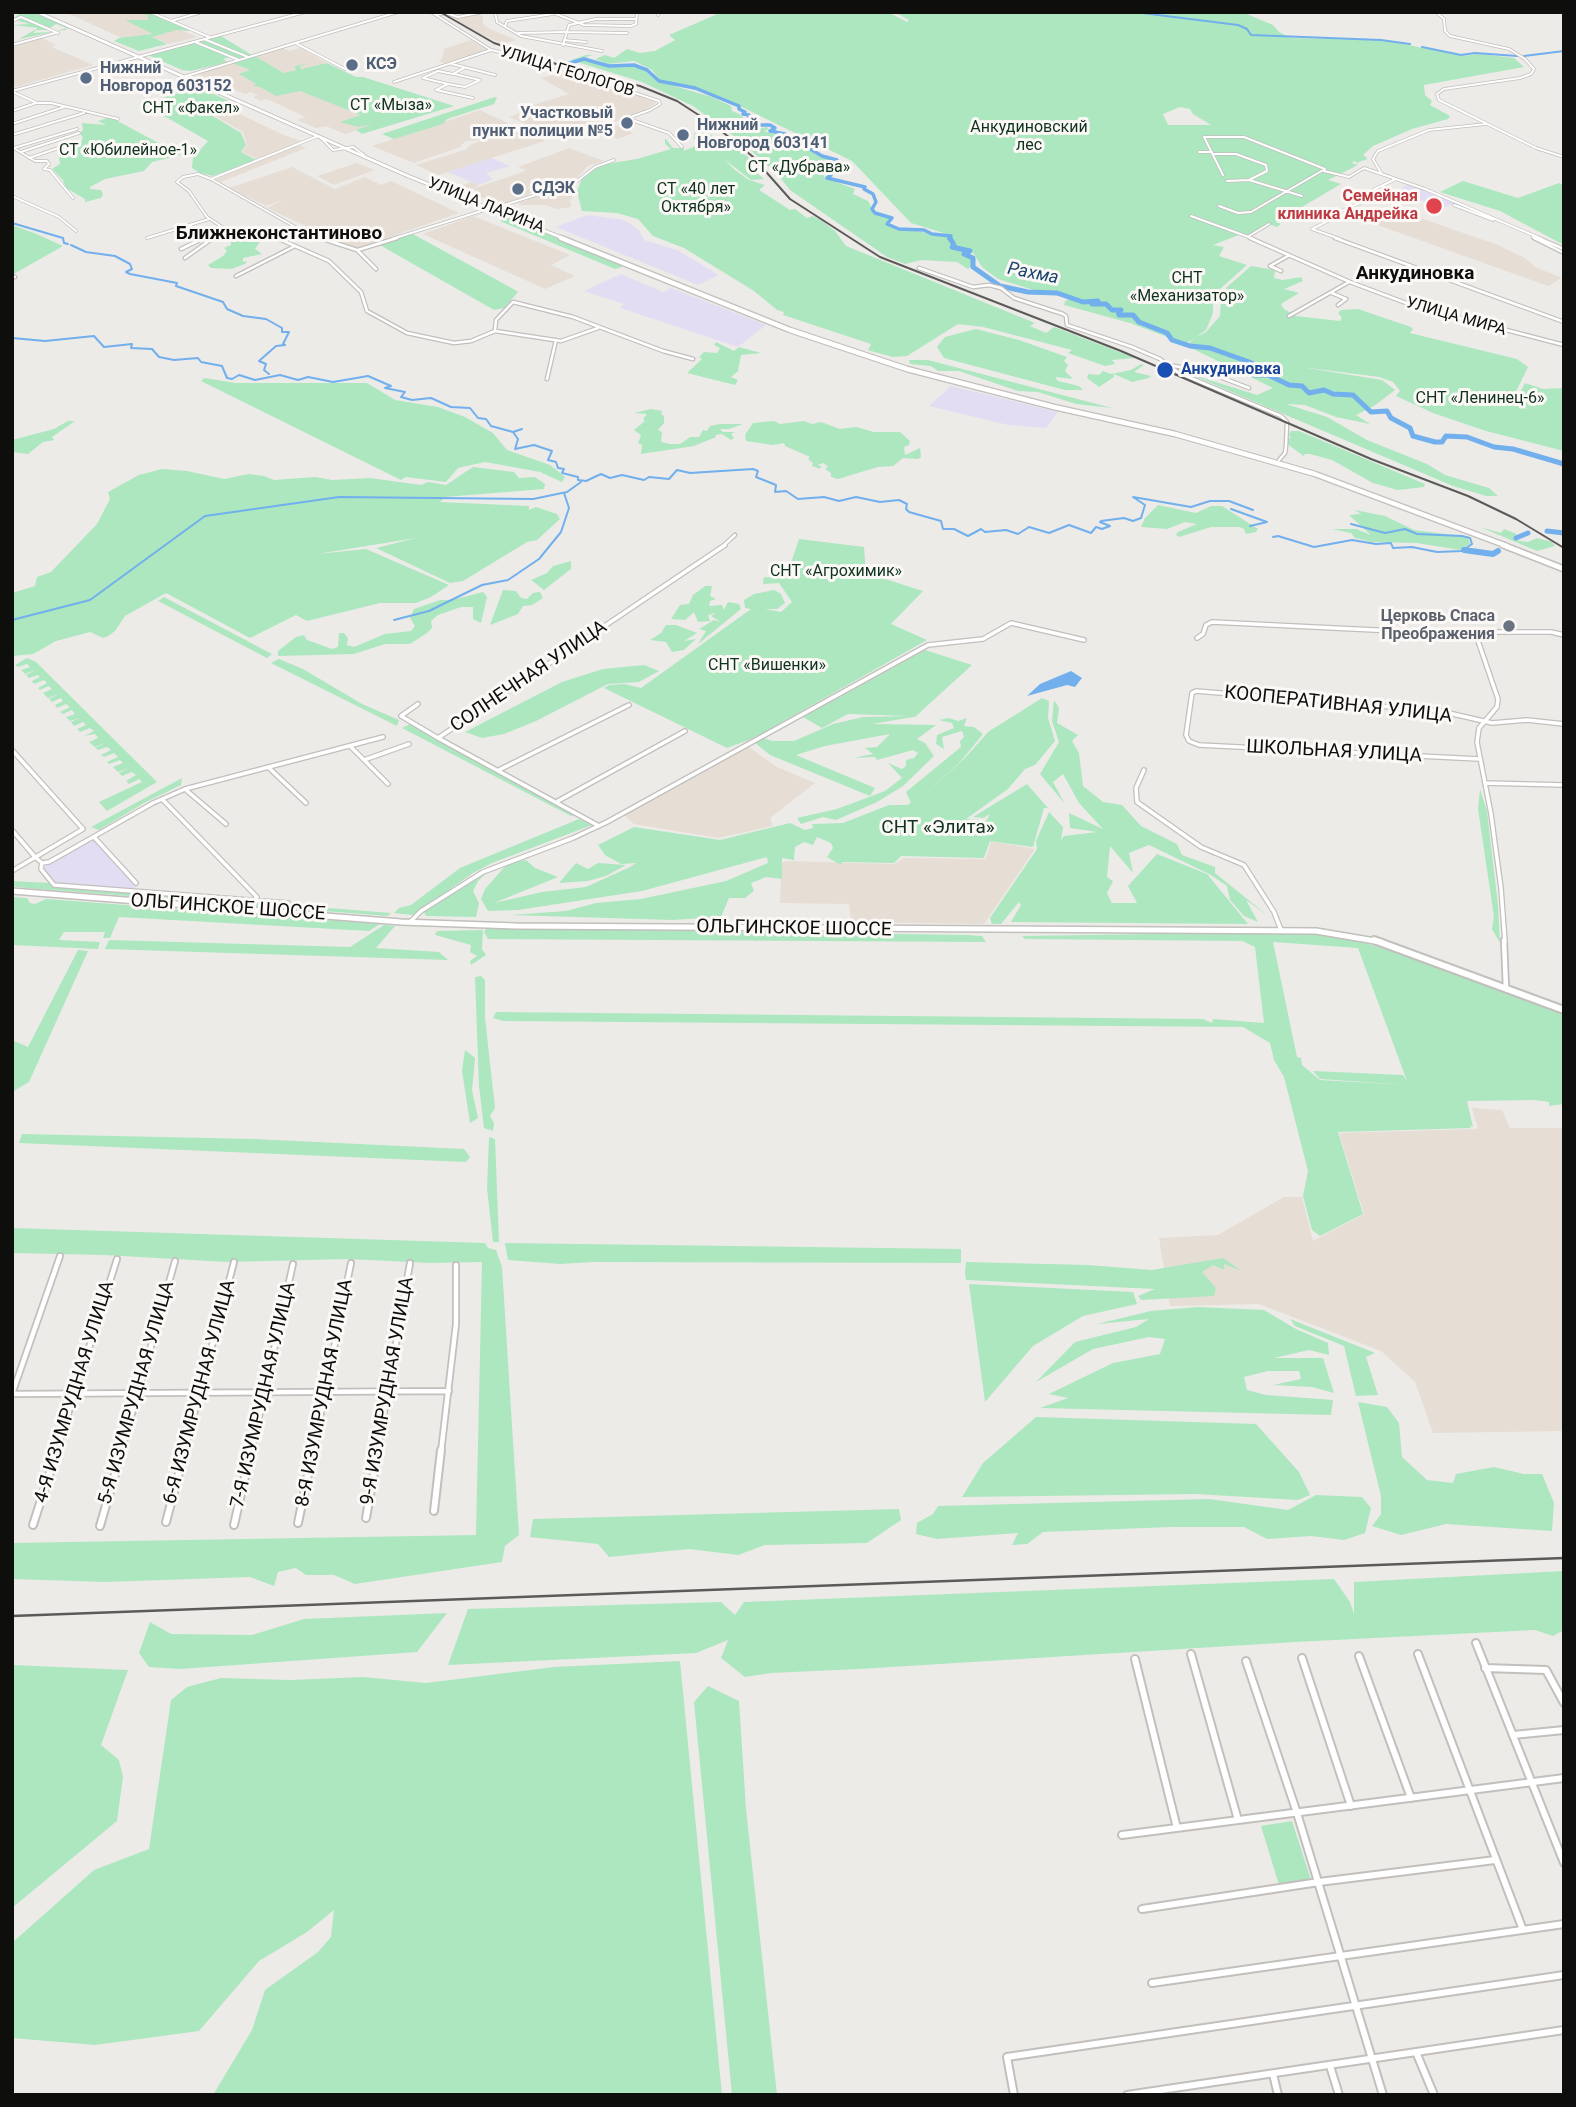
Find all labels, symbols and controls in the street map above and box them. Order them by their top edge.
street label: УЛИЦА ГЕОЛОГОВ [498,42,636,102]
place label: КСЭ [366,55,397,75]
marker: КСЭ [344,57,360,73]
place label: Нижний Новгород 603152 [100,59,232,97]
marker: Нижний Новгород 603152 [78,70,94,86]
park label: СТ «Мыза» [350,96,432,116]
park label: СНТ «Факел» [142,99,240,119]
place label: Участковый пункт полиции №5 [472,104,613,142]
marker: Участковый пункт полиции №5 [619,115,635,131]
place label: Нижний Новгород 603141 [697,116,829,154]
park label: Анкудиновский лес [970,118,1088,156]
marker: Нижний Новгород 603141 [675,127,691,143]
park label: СТ «Юбилейное-1» [59,141,197,161]
park label: СТ «Дубрава» [748,158,850,178]
street label: УЛИЦА ЛАРИНА [425,174,547,238]
place label: СДЭК [532,179,575,199]
park label: СТ «40 лет Октября» [657,180,735,218]
marker: СДЭК [510,181,526,197]
place label: Семейная клиника Андрейка [1277,187,1418,225]
marker: Семейная клиника Андрейка [1424,196,1444,216]
district label: Ближнеконстантиново [176,223,382,245]
water label: Рахма [1006,258,1060,290]
district label: Анкудиновка [1356,263,1474,285]
park label: СНТ «Механизатор» [1130,269,1244,307]
street label: УЛИЦА МИРА [1404,294,1508,340]
marker: Анкудиновка [1155,360,1175,380]
place label: Анкудиновка [1181,360,1281,380]
park label: СНТ «Ленинец-6» [1415,389,1545,409]
park label: СНТ «Агрохимик» [770,562,902,582]
place label: Церковь Спаса Преображения [1381,607,1495,645]
street label: СОЛНЕЧНАЯ УЛИЦА [446,616,612,738]
marker: Церковь Спаса Преображения [1501,618,1517,634]
park label: СНТ «Вишенки» [708,656,826,676]
street label: КООПЕРАТИВНАЯ УЛИЦА [1223,682,1453,728]
street label: ШКОЛЬНАЯ УЛИЦА [1246,736,1422,768]
park label: СНТ «Элита» [881,817,995,839]
street label: ОЛЬГИНСКОЕ ШОССЕ [130,890,326,926]
street label: ОЛЬГИНСКОЕ ШОССЕ [696,916,892,942]
street label: 9-Я ИЗУМРУДНАЯ УЛИЦА [357,1275,419,1507]
street label: 6-Я ИЗУМРУДНАЯ УЛИЦА [159,1277,241,1507]
street label: 8-Я ИЗУМРУДНАЯ УЛИЦА [292,1277,358,1509]
street label: 4-Я ИЗУМРУДНАЯ УЛИЦА [30,1278,120,1506]
street label: 5-Я ИЗУМРУДНАЯ УЛИЦА [94,1279,180,1507]
street label: 7-Я ИЗУМРУДНАЯ УЛИЦА [227,1280,301,1510]

